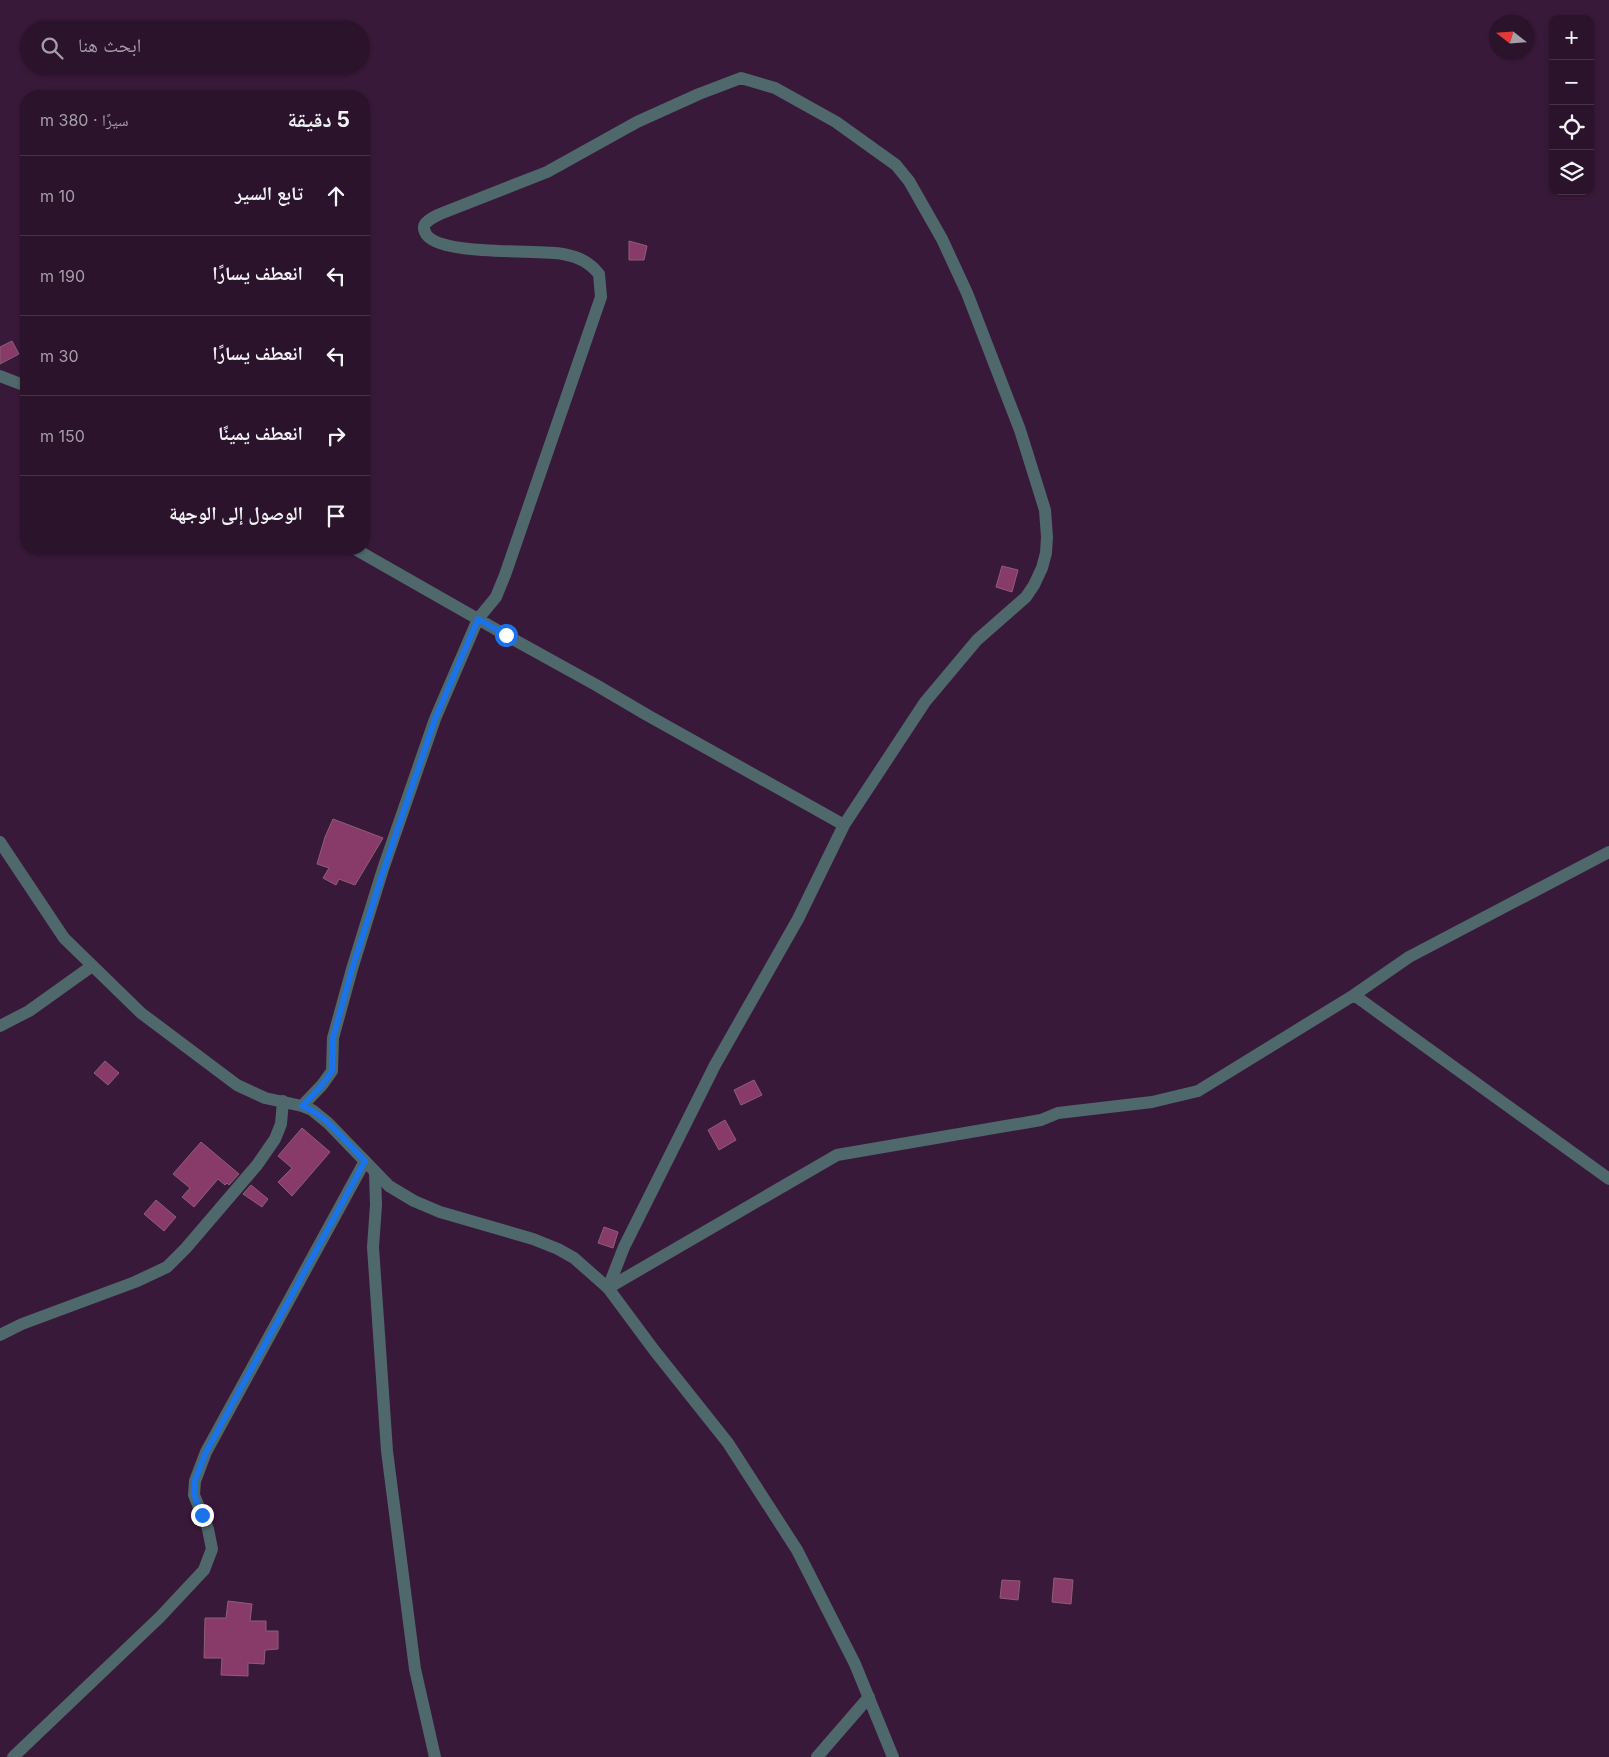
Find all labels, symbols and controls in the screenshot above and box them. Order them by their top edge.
north arrow [1489,15,1534,60]
map controls [1549,15,1594,195]
button: + [1549,15,1594,60]
search box [20,20,370,75]
icon: search [38,34,66,62]
text: ابحث هنا [78,34,141,57]
button: − [1549,60,1594,105]
button: locate [1549,105,1594,150]
text: 5 دقيقة [287,107,350,132]
text: سيرًا · 380 m [40,110,129,130]
button: layers [1549,150,1594,195]
text: تابع السير [235,182,303,205]
icon: ahead [322,182,350,210]
text: 10 m [40,186,75,206]
text: انعطف يسارًا [212,262,303,285]
icon: left [322,262,350,290]
text: 190 m [40,266,85,286]
text: انعطف يسارًا [212,342,303,365]
icon: left [322,342,350,370]
text: 30 m [40,346,79,366]
text: انعطف يمينًا [218,422,303,445]
icon: right [322,422,350,450]
text: 150 m [40,426,85,446]
text: الوصول إلى الوجهة [169,502,303,525]
icon: arrive [322,502,350,530]
route start [495,624,518,647]
route end [191,1504,214,1527]

